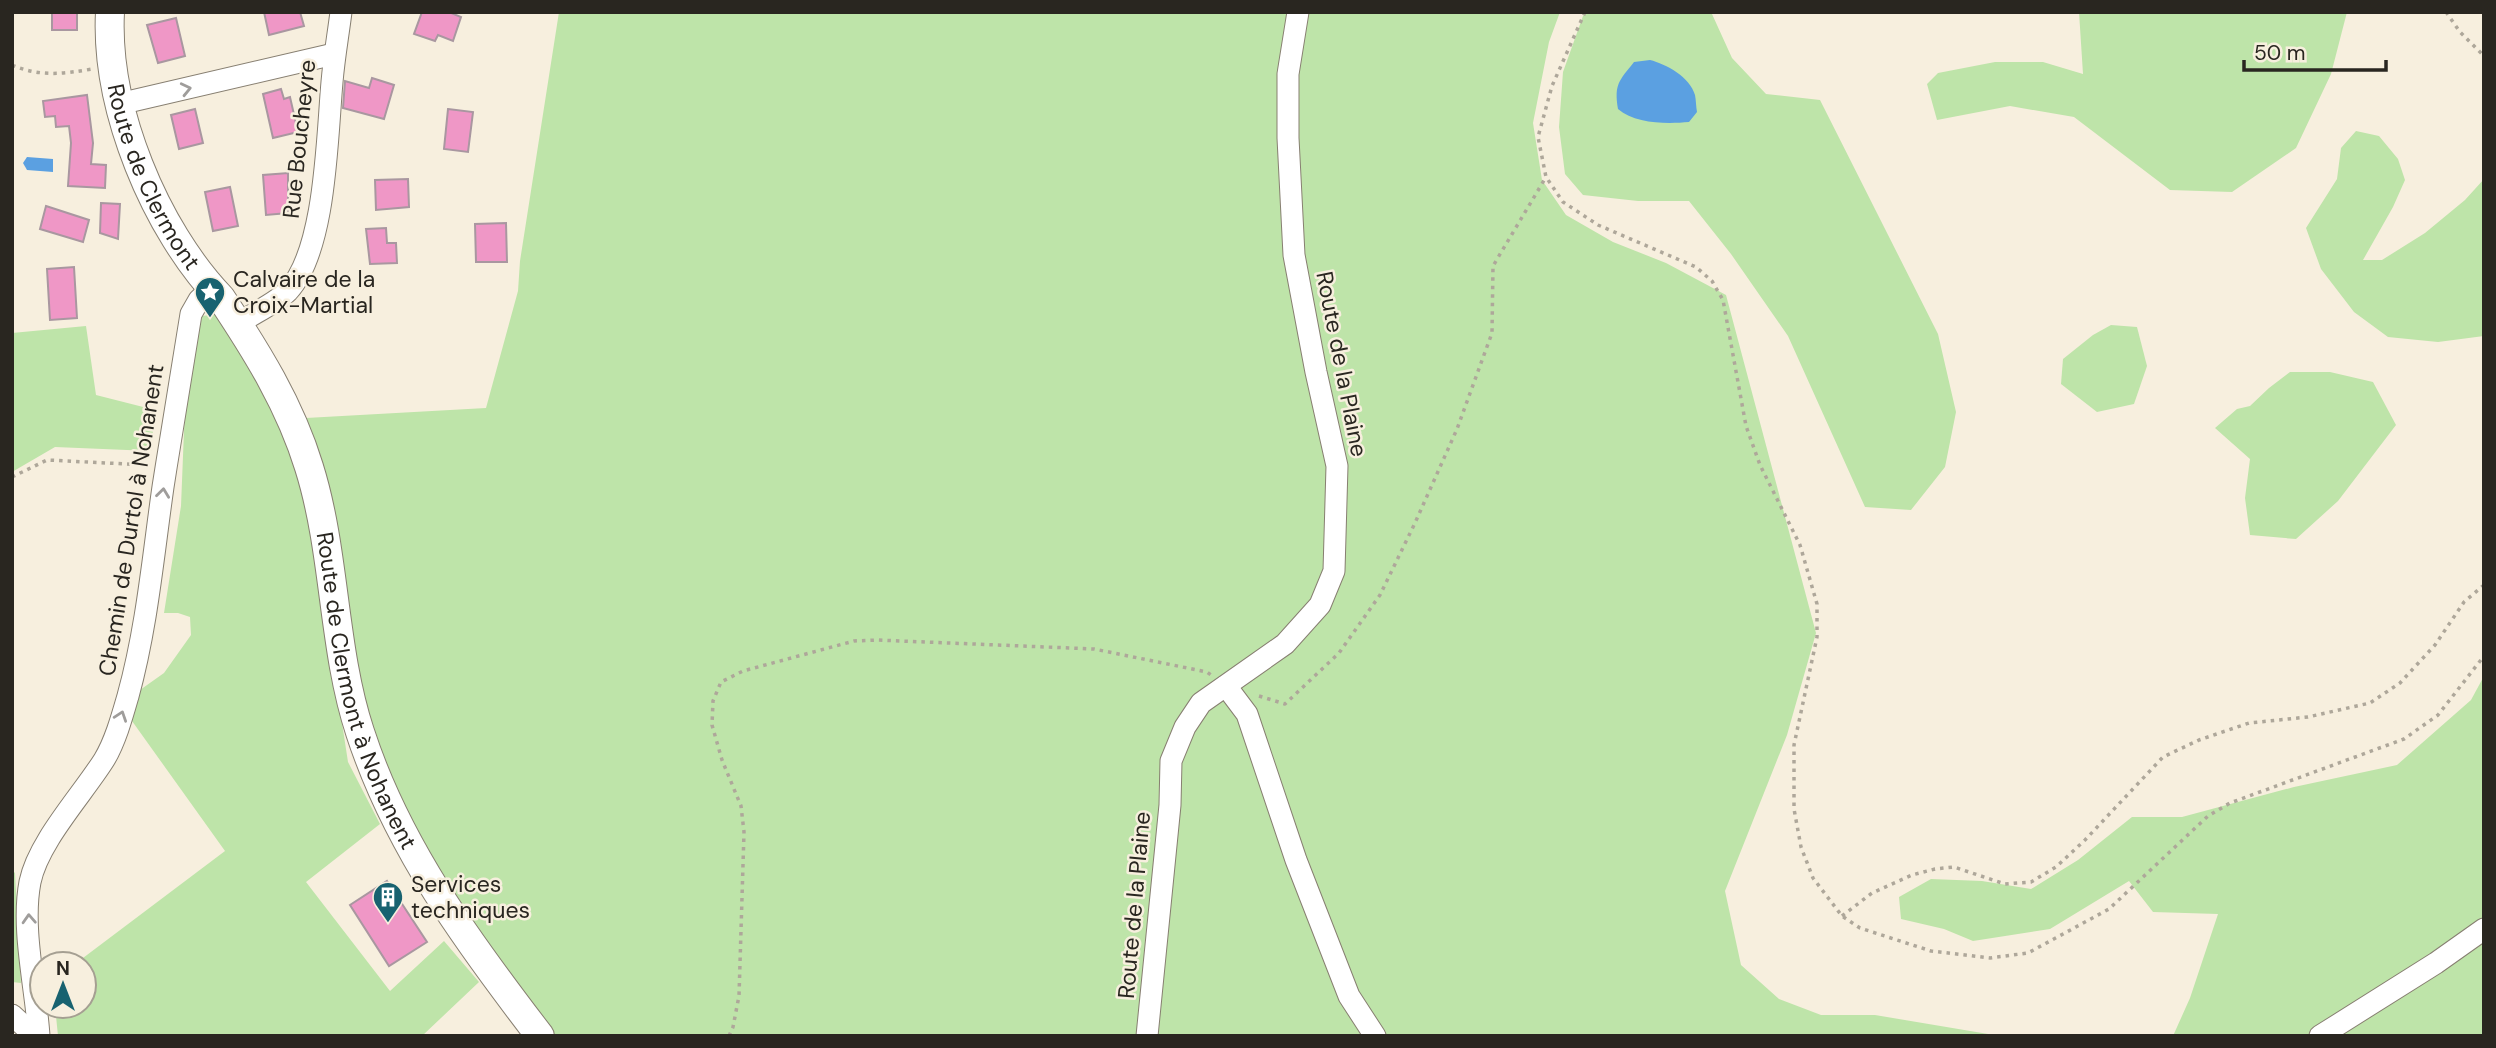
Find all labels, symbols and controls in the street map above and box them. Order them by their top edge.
scale bar [2244,28,2386,72]
text: 50 m [2254,39,2305,67]
street label: Rue Boucheyre [276,58,322,220]
street label: Route de Clermont [101,81,207,276]
one-way arrow [180,82,192,97]
place label: Calvaire de la Croix-Martial [233,264,375,320]
street label: Route de la Plaine [1309,269,1375,459]
place icon: Calvaire de la Croix-Martial [193,275,227,319]
street label: Chemin de Durtol à Nohanent [92,362,170,678]
one-way arrow [155,487,170,499]
street label: Route de Clermont à Nohanent [310,530,424,855]
one-way arrow [113,711,127,723]
street label: Route de la Plaine [1111,810,1157,1000]
place label: Services techniques [411,869,530,925]
building icon: Services techniques [371,880,405,924]
one-way arrow [22,913,37,924]
north arrow [28,950,98,1020]
text: N [56,956,70,981]

